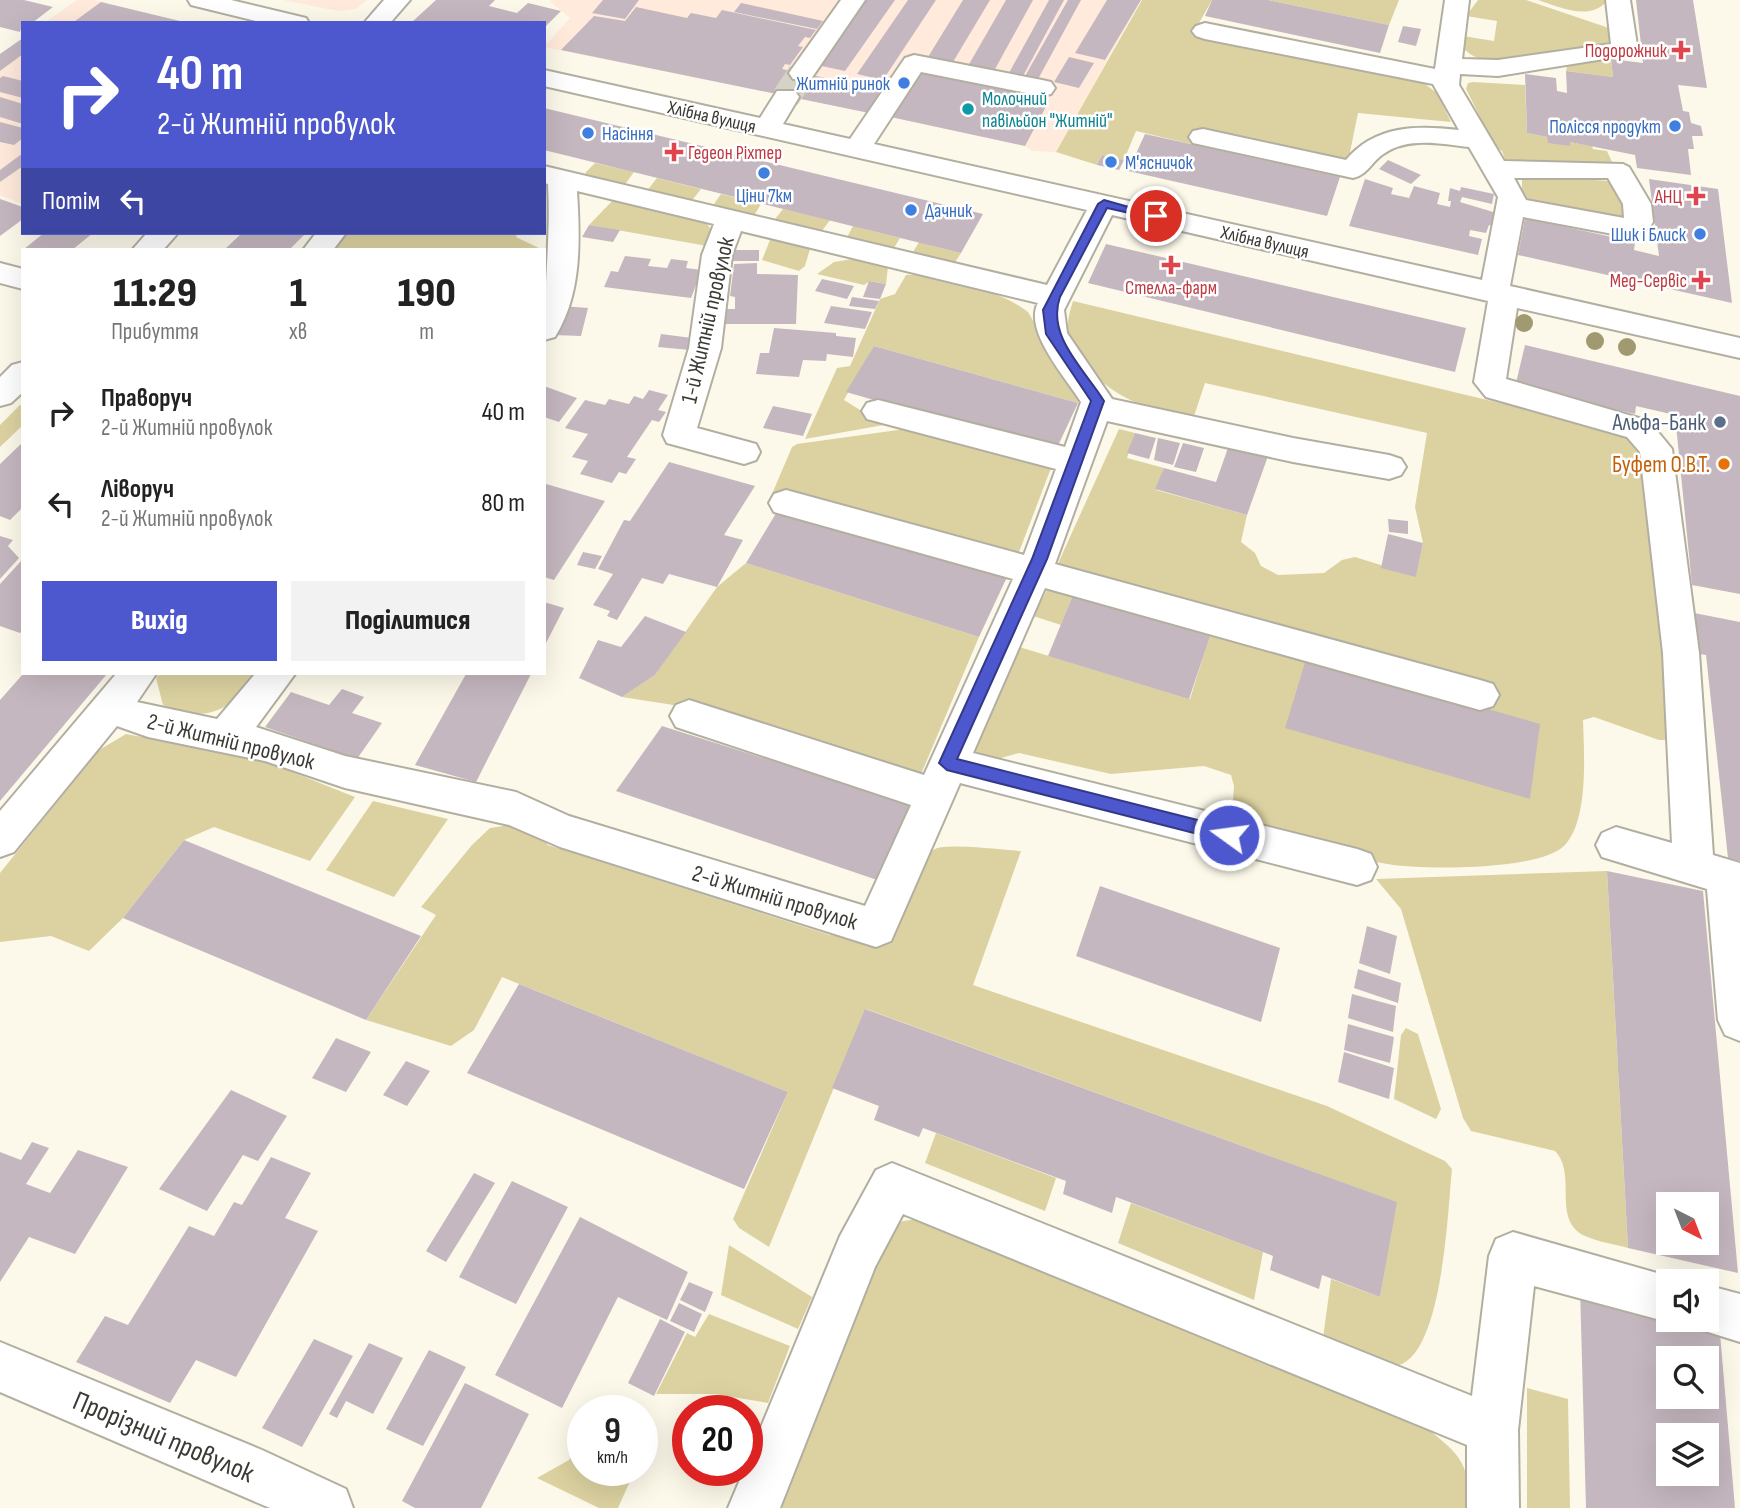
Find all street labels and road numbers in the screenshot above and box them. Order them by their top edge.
street label: Хлібна вулиця [664,96,758,139]
street label: Хлібна вулиця [1217,221,1311,264]
street label: 1-й Житній провулок [675,234,741,406]
street label: 2-й Житній провулок [144,708,318,776]
street label: 2-й Житній провулок [689,860,861,936]
street label: Прорізний провулок [68,1384,259,1491]

